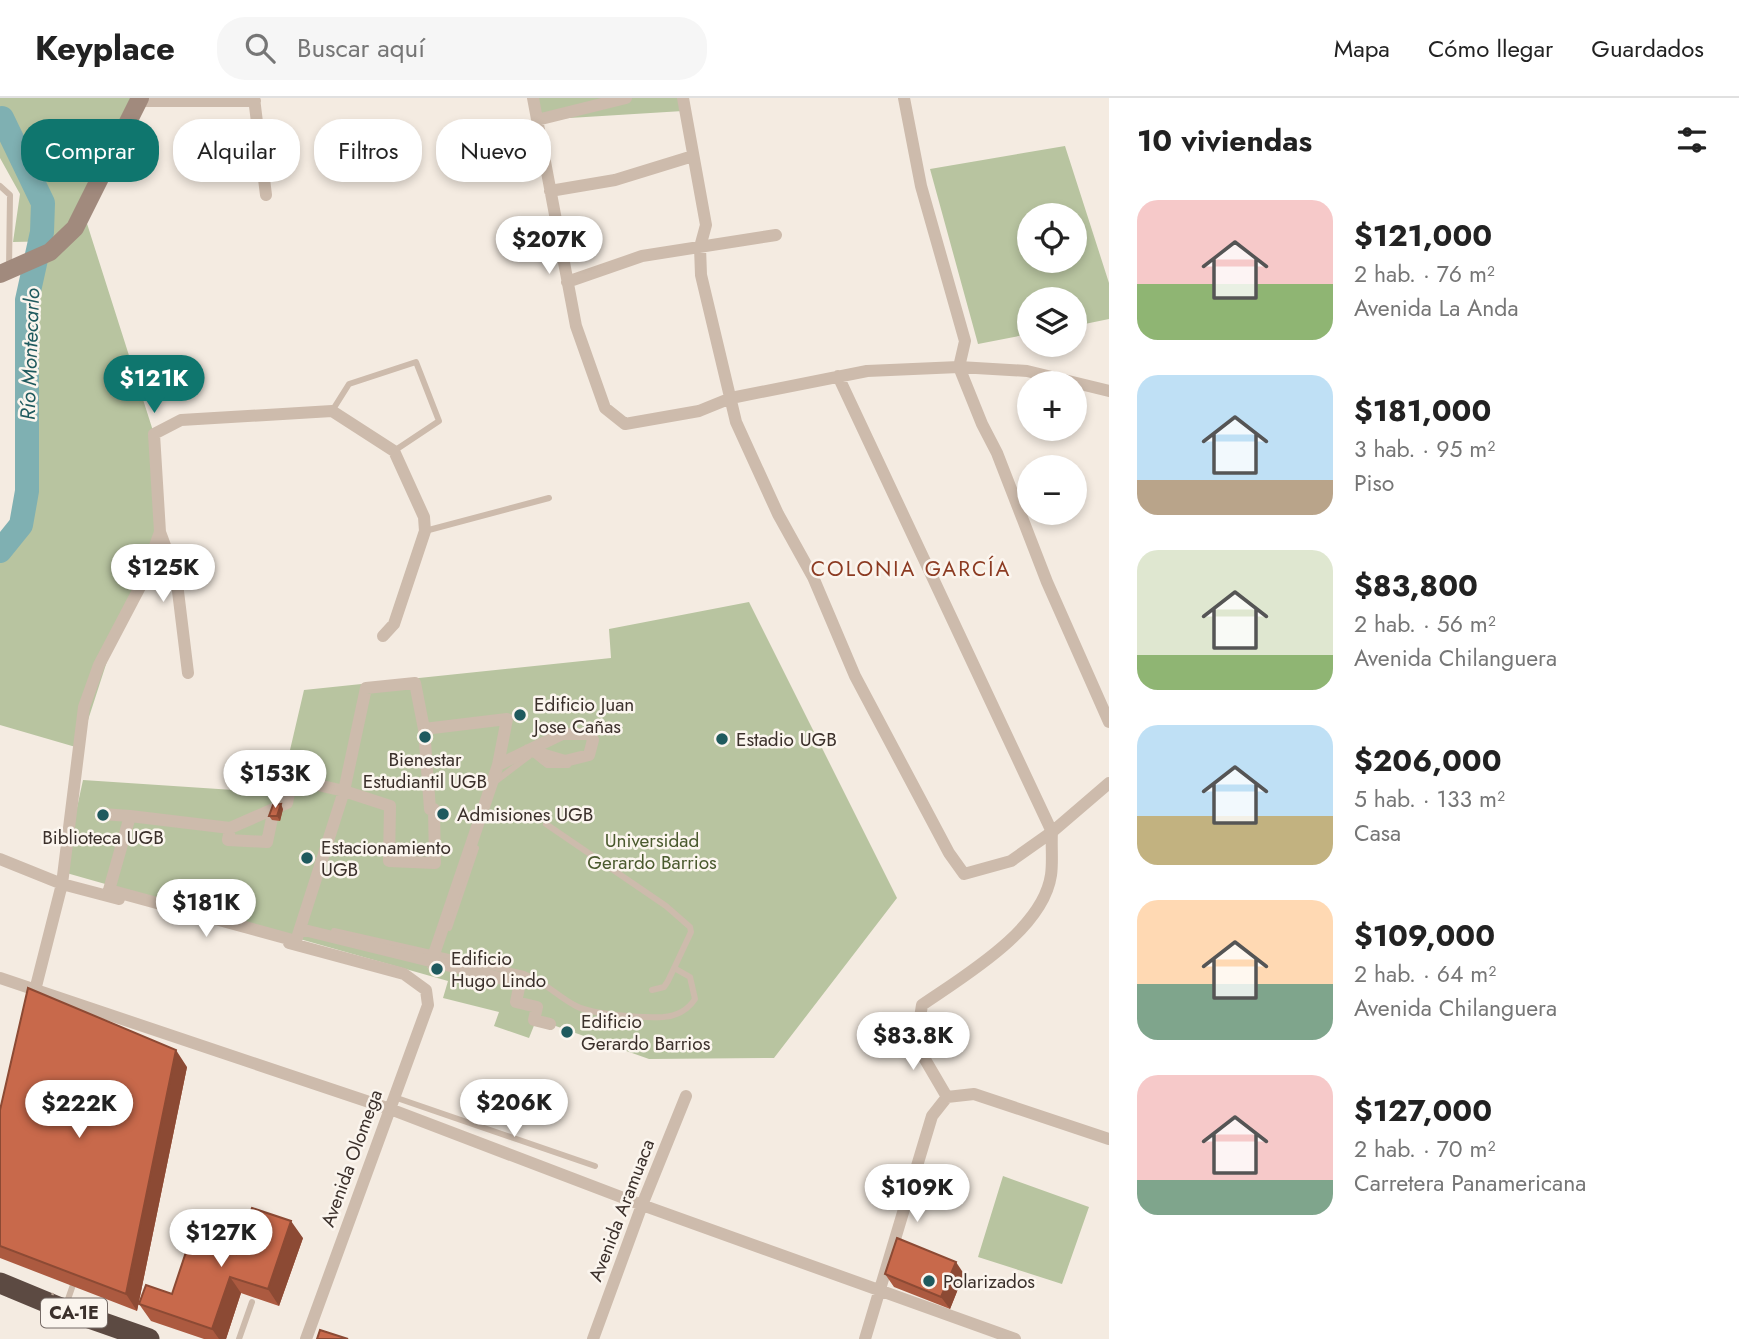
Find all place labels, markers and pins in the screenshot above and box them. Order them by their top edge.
pin: $207K [500,216,598,276]
pin: $121K [105,356,203,415]
pin: $125K [114,545,212,604]
place label: Edificio Juan Jose Cañas [531,691,634,740]
marker: Edificio Juan Jose Cañas [512,707,528,723]
place label: Estadio UGB [736,726,837,753]
marker: Bienestar Estudiantil UGB [417,729,433,745]
marker: Estadio UGB [714,731,730,747]
place label: Bienestar Estudiantil UGB [363,746,487,795]
pin: $153K [226,750,324,810]
place label: Admisiones UGB [457,801,593,828]
marker: Admisiones UGB [435,806,451,822]
marker: Biblioteca UGB [95,807,111,823]
place label: Biblioteca UGB [42,824,164,851]
place label: Estacionamiento UGB [321,834,451,883]
marker: Estacionamiento UGB [299,850,315,866]
pin: $181K [157,880,255,939]
place label: Edificio Hugo Lindo [451,945,546,994]
marker: Edificio Hugo Lindo [429,961,445,977]
place label: Edificio Gerardo Barrios [581,1008,711,1057]
pin: $83.8K [856,1012,970,1072]
marker: Edificio Gerardo Barrios [559,1024,575,1040]
pin: $222K [30,1080,128,1140]
pin: $206K [465,1080,563,1139]
pin: $109K [868,1164,966,1224]
pin: $127K [172,1210,270,1269]
place label: Polarizados [943,1268,1035,1295]
marker: Polarizados [921,1273,937,1289]

